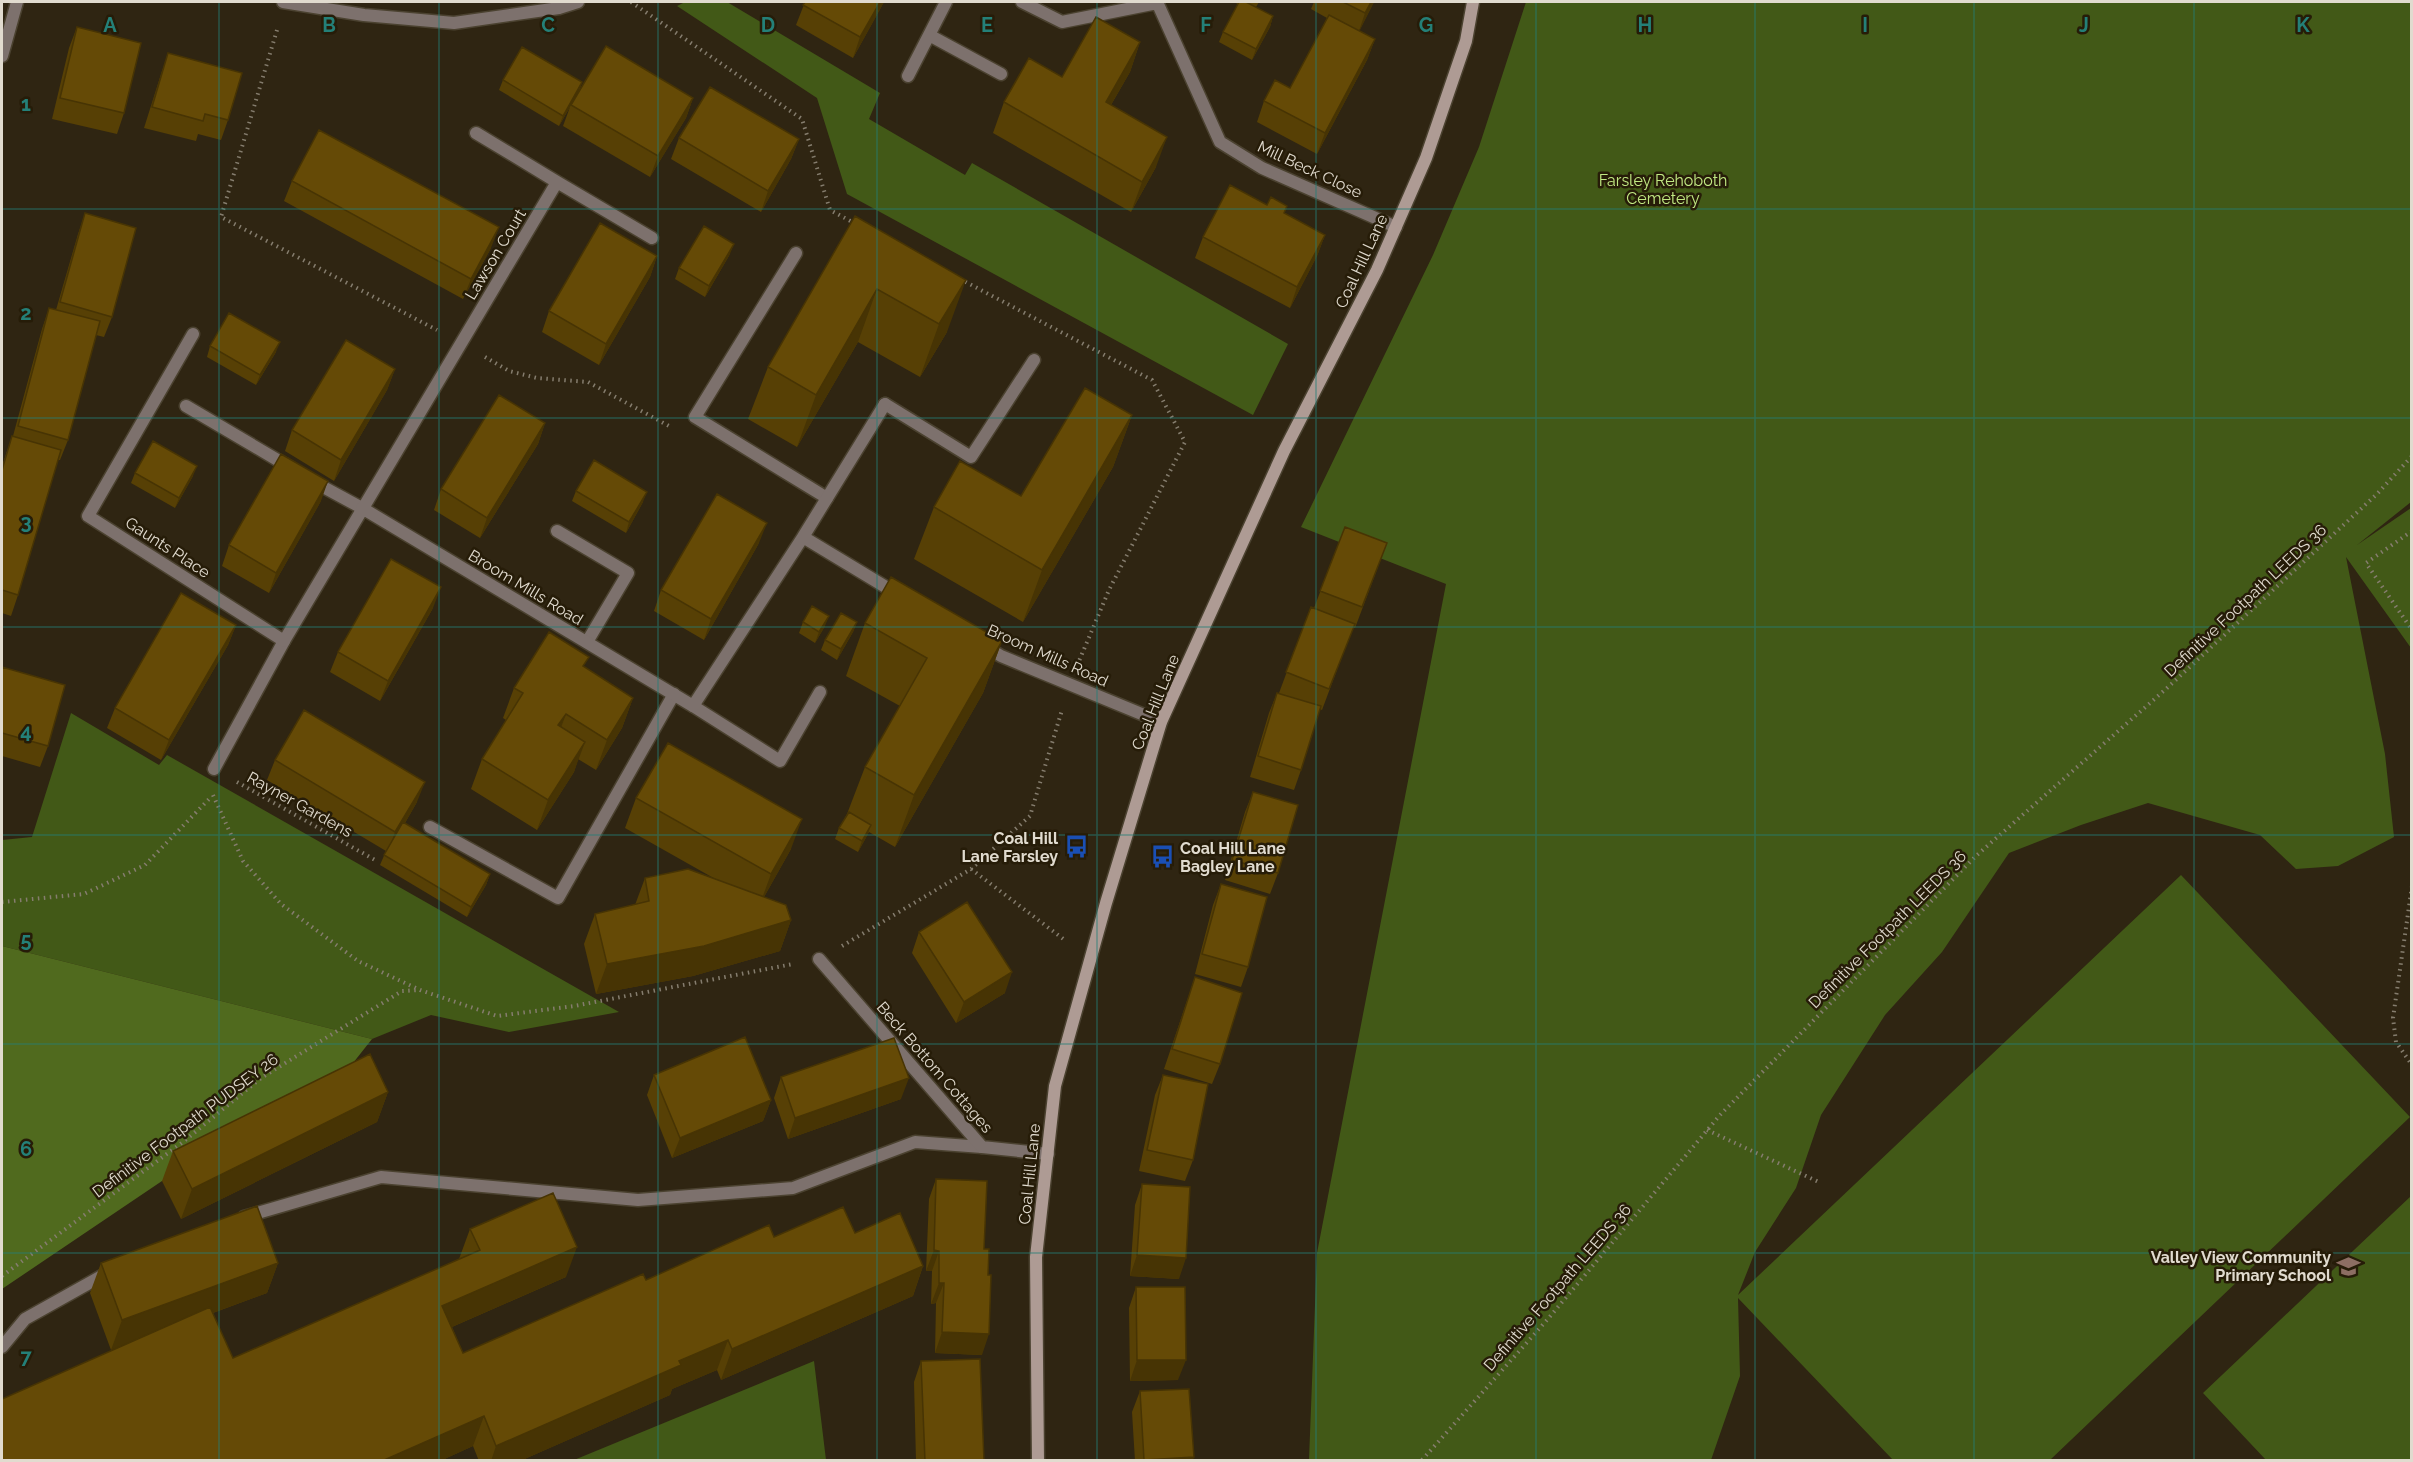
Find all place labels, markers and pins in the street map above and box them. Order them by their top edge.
place label: Coal Hill Lane Farsley [961,829,1059,866]
bus stop icon: Coal Hill Lane Farsley [1063,834,1089,860]
place label: Coal Hill Lane Bagley Lane [1180,839,1286,876]
bus stop icon: Coal Hill Lane Bagley Lane [1149,844,1175,870]
place label: Valley View Community Primary School [2151,1248,2332,1285]
school or university icon: Valley View Community Primary School [2336,1253,2362,1279]

